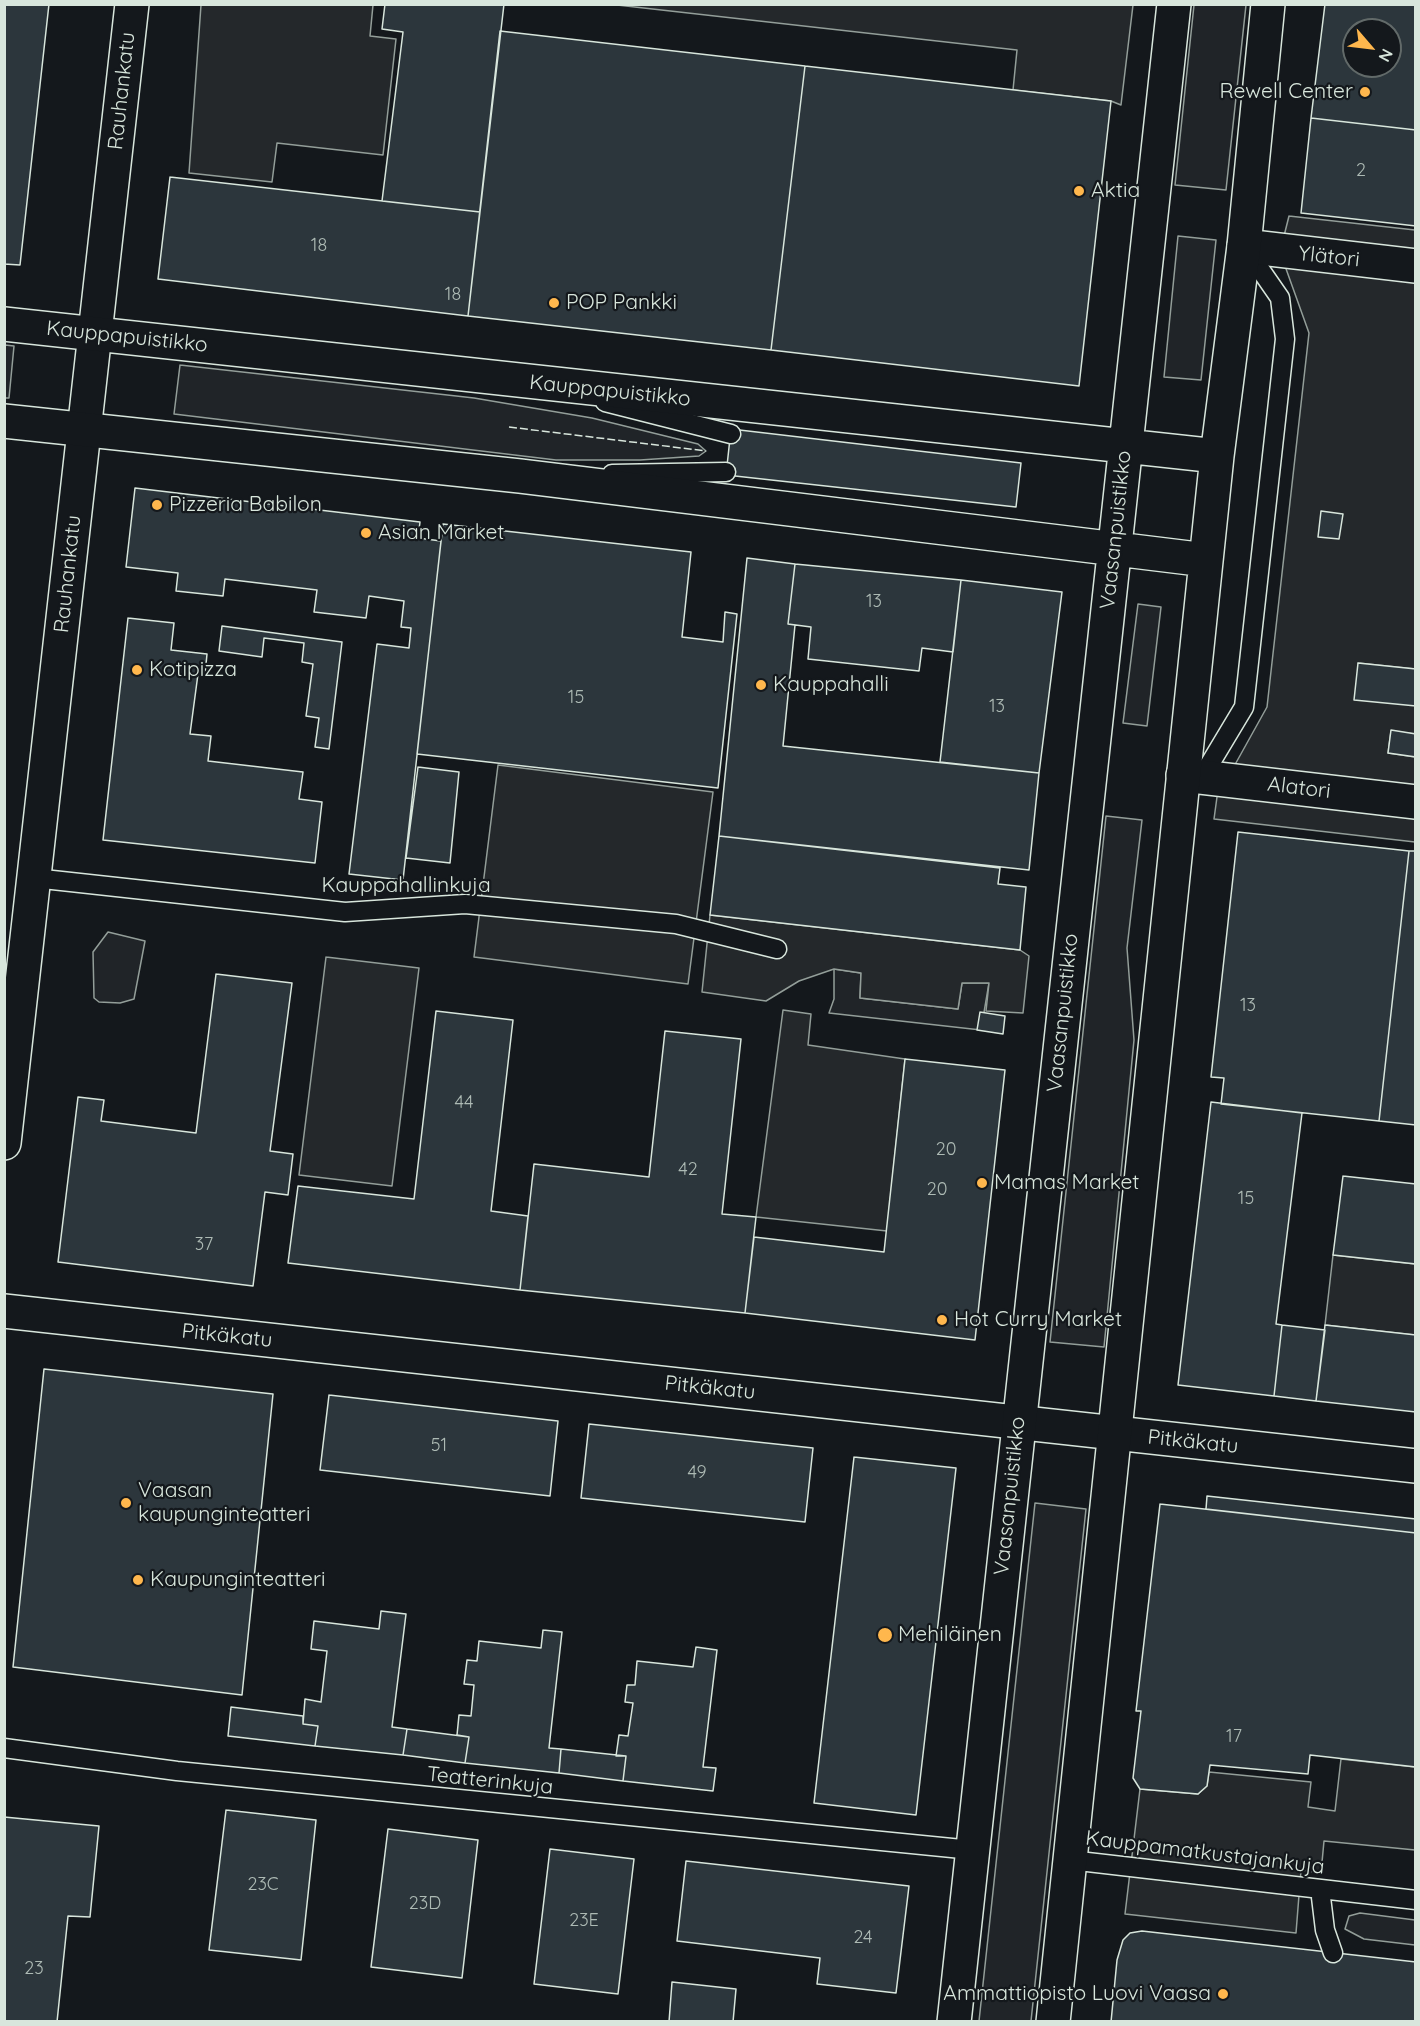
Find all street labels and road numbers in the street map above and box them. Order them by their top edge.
street label: Rauhankatu [103,31,141,151]
street label: Ylätori [1297,241,1361,273]
street label: Kauppapuistikko [45,316,209,358]
street label: Kauppapuistikko [528,370,692,412]
street label: Vaasanpuistikko [1095,449,1137,611]
street label: Rauhankatu [49,514,87,634]
street label: Alatori [1266,772,1332,804]
street label: Kauppahallinkuja [321,873,491,899]
street label: Vaasanpuistikko [1042,932,1084,1094]
street label: Pitkäkatu [180,1319,274,1353]
street label: Pitkäkatu [663,1371,757,1405]
street label: Vaasanpuistikko [989,1415,1031,1577]
street label: Pitkäkatu [1146,1425,1240,1459]
street label: Teatterinkuja [426,1762,554,1800]
street label: Kauppamatkustajankuja [1084,1826,1326,1880]

